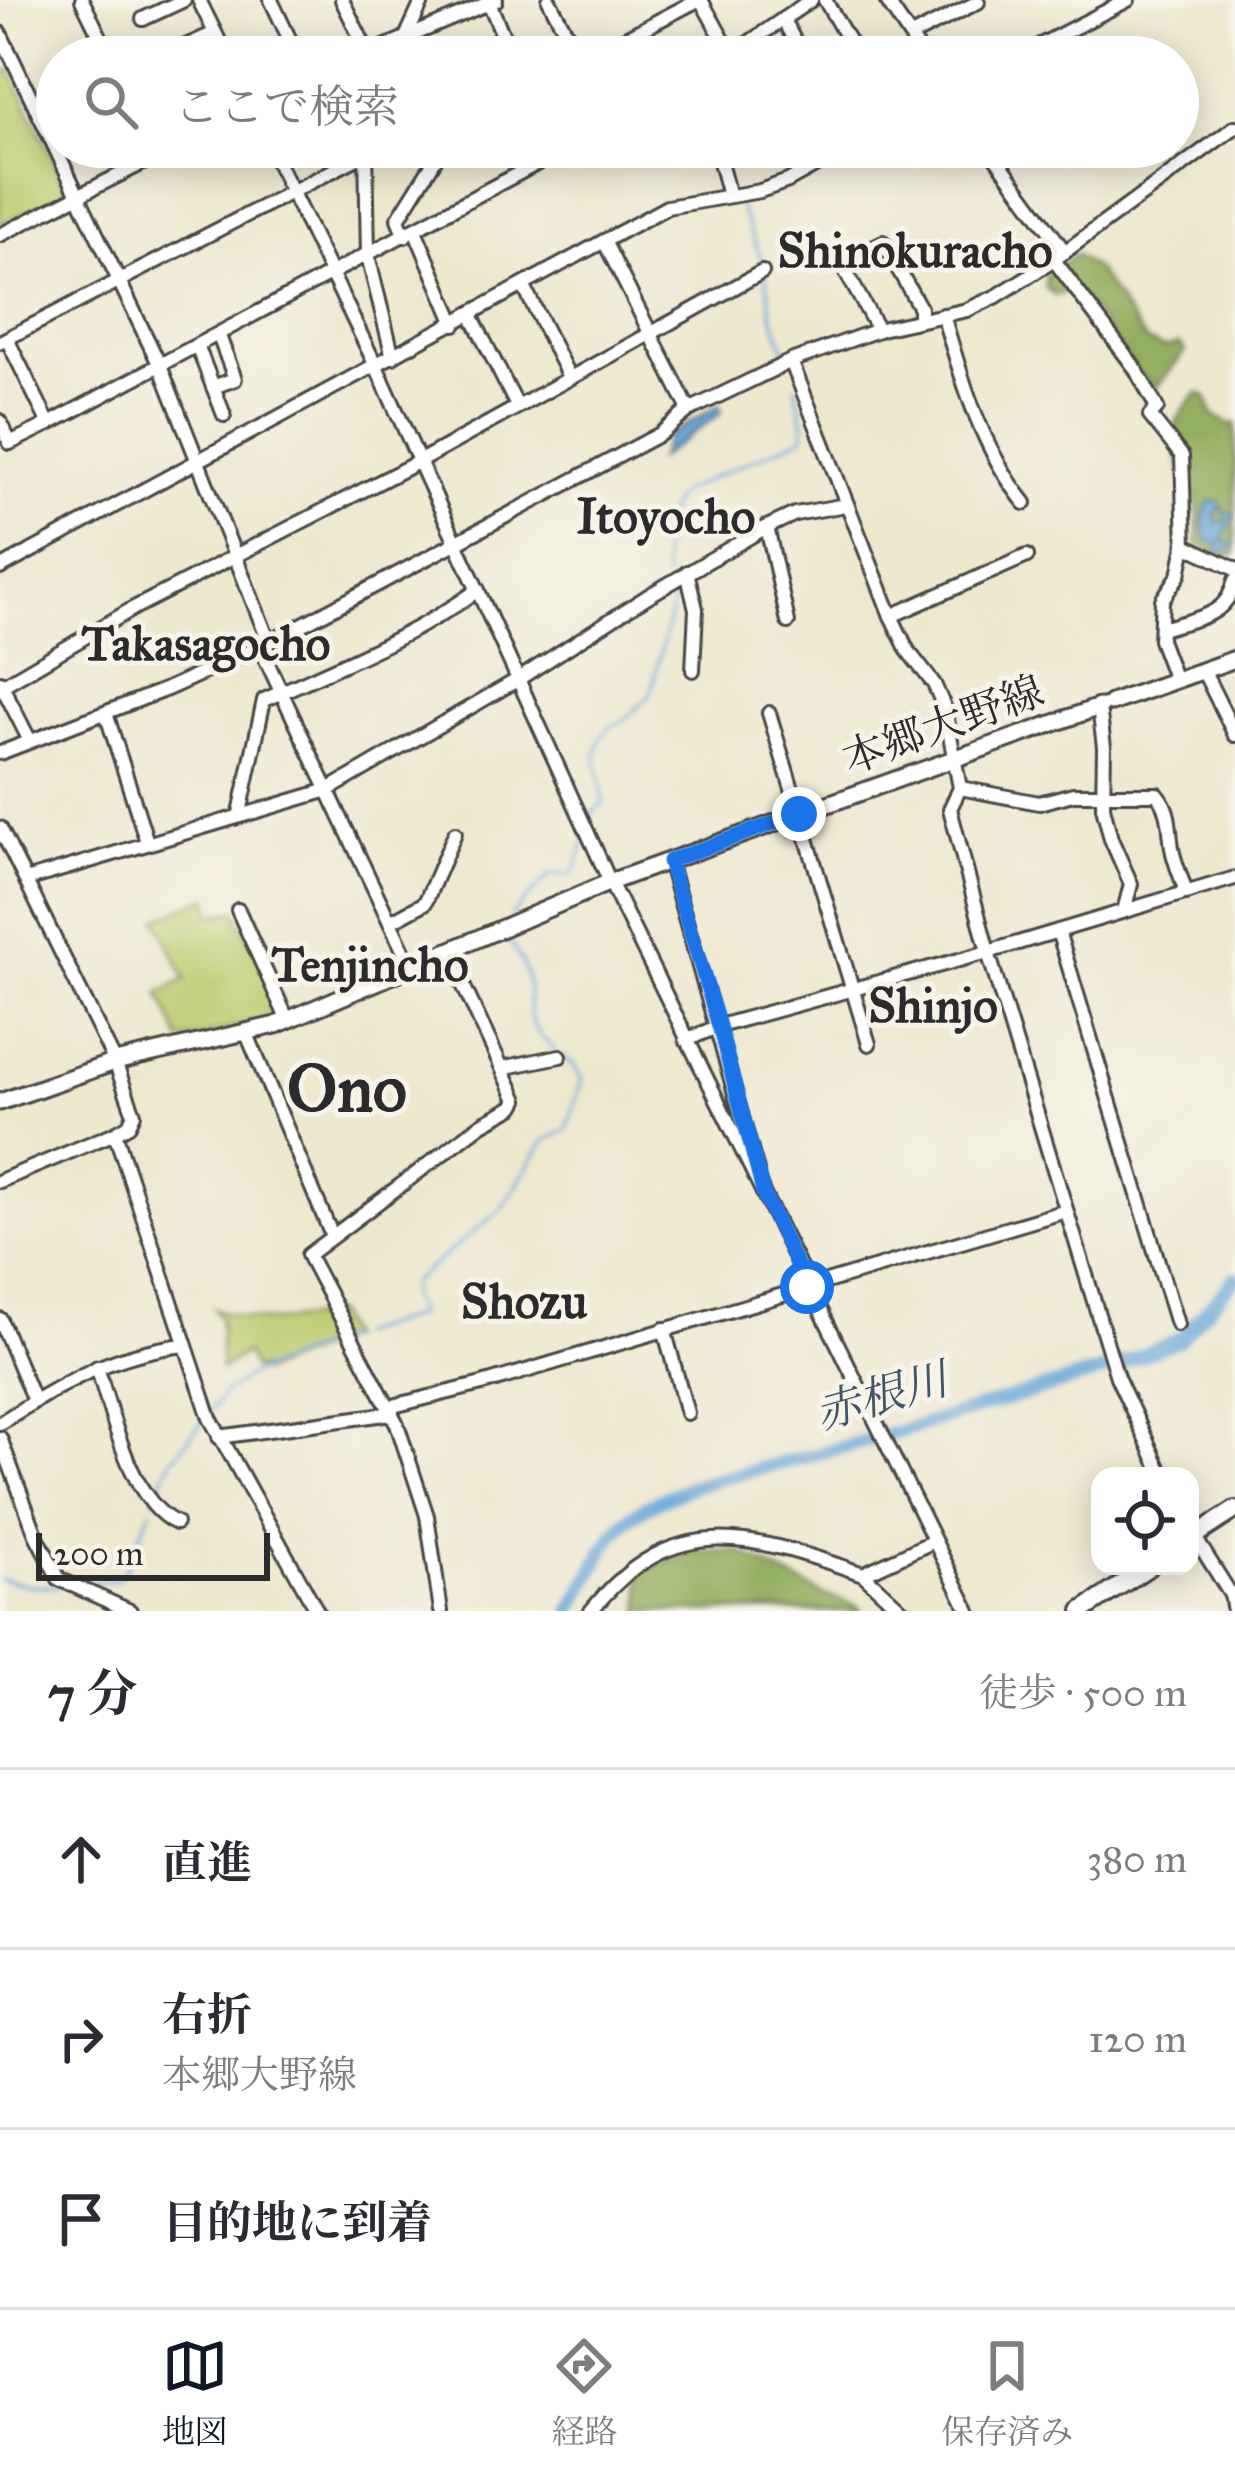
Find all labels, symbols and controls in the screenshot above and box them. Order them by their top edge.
search box [36,36,1199,168]
icon: search [78,69,144,135]
text: ここで検索 [174,79,399,134]
district label: Shinokuracho [777,221,1053,280]
district label: Itoyocho [577,487,755,546]
district label: Takasagocho [82,614,330,673]
street label: 本郷大野線 [835,665,1051,785]
route end [772,787,826,841]
district label: Tenjincho [271,935,469,994]
district label: Shinjo [868,976,998,1035]
district label: Ono [287,1048,407,1129]
route start [780,1260,834,1314]
district label: Shozu [461,1272,588,1331]
water label: 赤根川 [809,1350,958,1441]
map controls [1091,1467,1199,1575]
button: locate [1091,1467,1199,1575]
scale bar [36,1527,270,1580]
text: 200 m [54,1534,144,1574]
text: 7 分 [48,1663,137,1725]
text: 徒歩 · 500 m [979,1669,1187,1717]
icon: ahead [48,1826,114,1892]
text: 直進 [162,1835,252,1890]
text: 380 m [1087,1835,1187,1883]
text: 右折 [162,1987,252,2042]
icon: right [48,2006,114,2072]
text: 120 m [1088,2015,1187,2063]
text: 本郷大野線 [162,2051,357,2099]
icon: arrive [48,2186,114,2252]
text: 目的地に到着 [162,2195,432,2250]
tab: 地図 [162,2333,228,2452]
tab: 経路 [551,2333,617,2452]
tab: 保存済み [941,2333,1073,2452]

